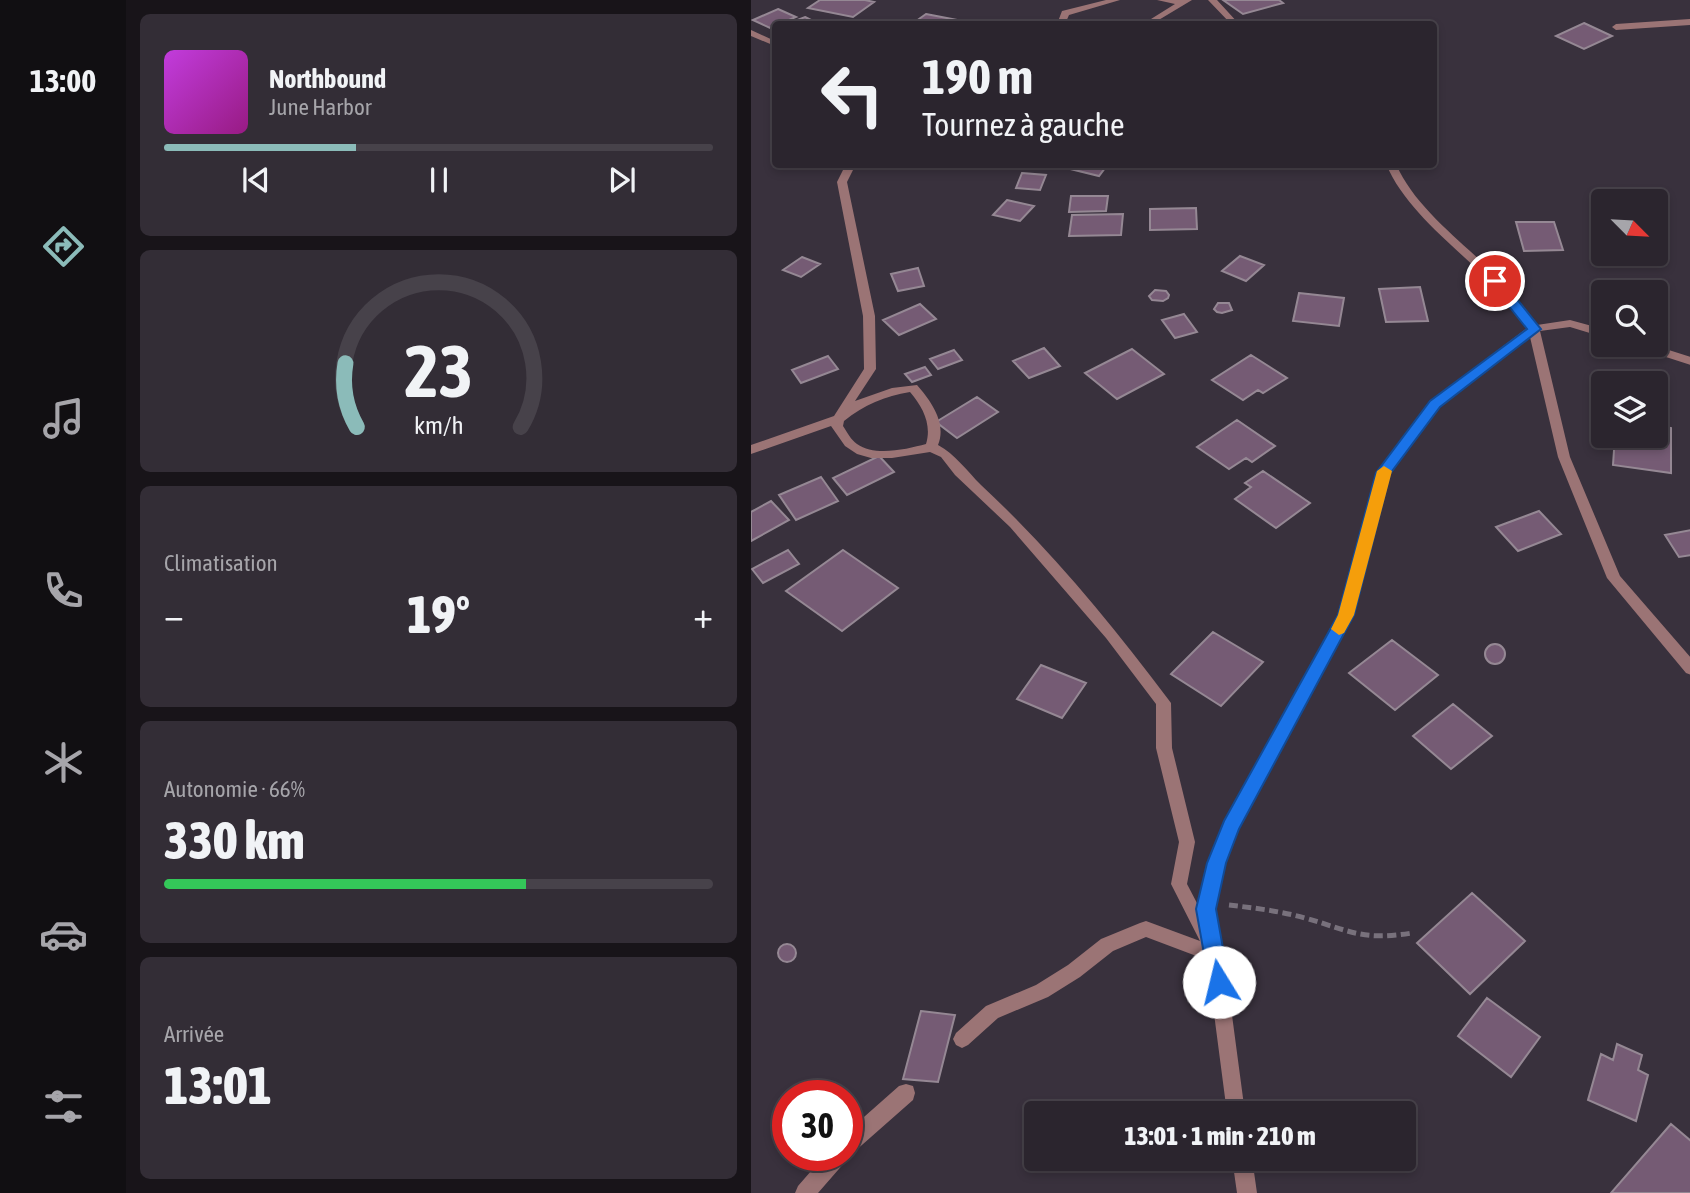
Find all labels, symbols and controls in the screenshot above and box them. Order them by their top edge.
text: 190 m [922,48,1033,104]
icon: left [807,49,898,140]
text: 13:00 [30,62,96,99]
text: Northbound [269,64,386,94]
text: June Harbor [269,94,372,120]
text: Tournez à gauche [922,106,1125,143]
icon: previous [237,161,275,199]
icon: pause [420,161,458,199]
icon: next [603,161,641,199]
north arrow [1591,189,1668,266]
map controls [1591,189,1668,448]
icon: directions [39,222,88,271]
pin [1465,251,1525,311]
icon: arrive [1476,262,1514,300]
button: search [1591,280,1668,357]
text: 23 [404,329,473,412]
button: layers [1591,371,1668,448]
icon: music [39,394,88,443]
text: km/h [414,410,463,438]
text: Climatisation [164,550,278,576]
icon: phone [39,566,88,615]
text: 19° [407,584,470,644]
text: − [164,593,184,636]
text: + [693,593,713,636]
icon: climate [39,738,88,787]
text: Autonomie · 66% [164,776,305,802]
text: 330 km [164,810,305,870]
icon: car [39,910,88,959]
position arrow [1182,945,1256,1019]
text: Arrivée [164,1021,224,1047]
text: 13:01 [164,1055,272,1115]
speed limit sign: 30 [772,1080,863,1171]
icon: filters [39,1082,88,1131]
text: 13:01 · 1 min · 210 m [1124,1121,1316,1151]

